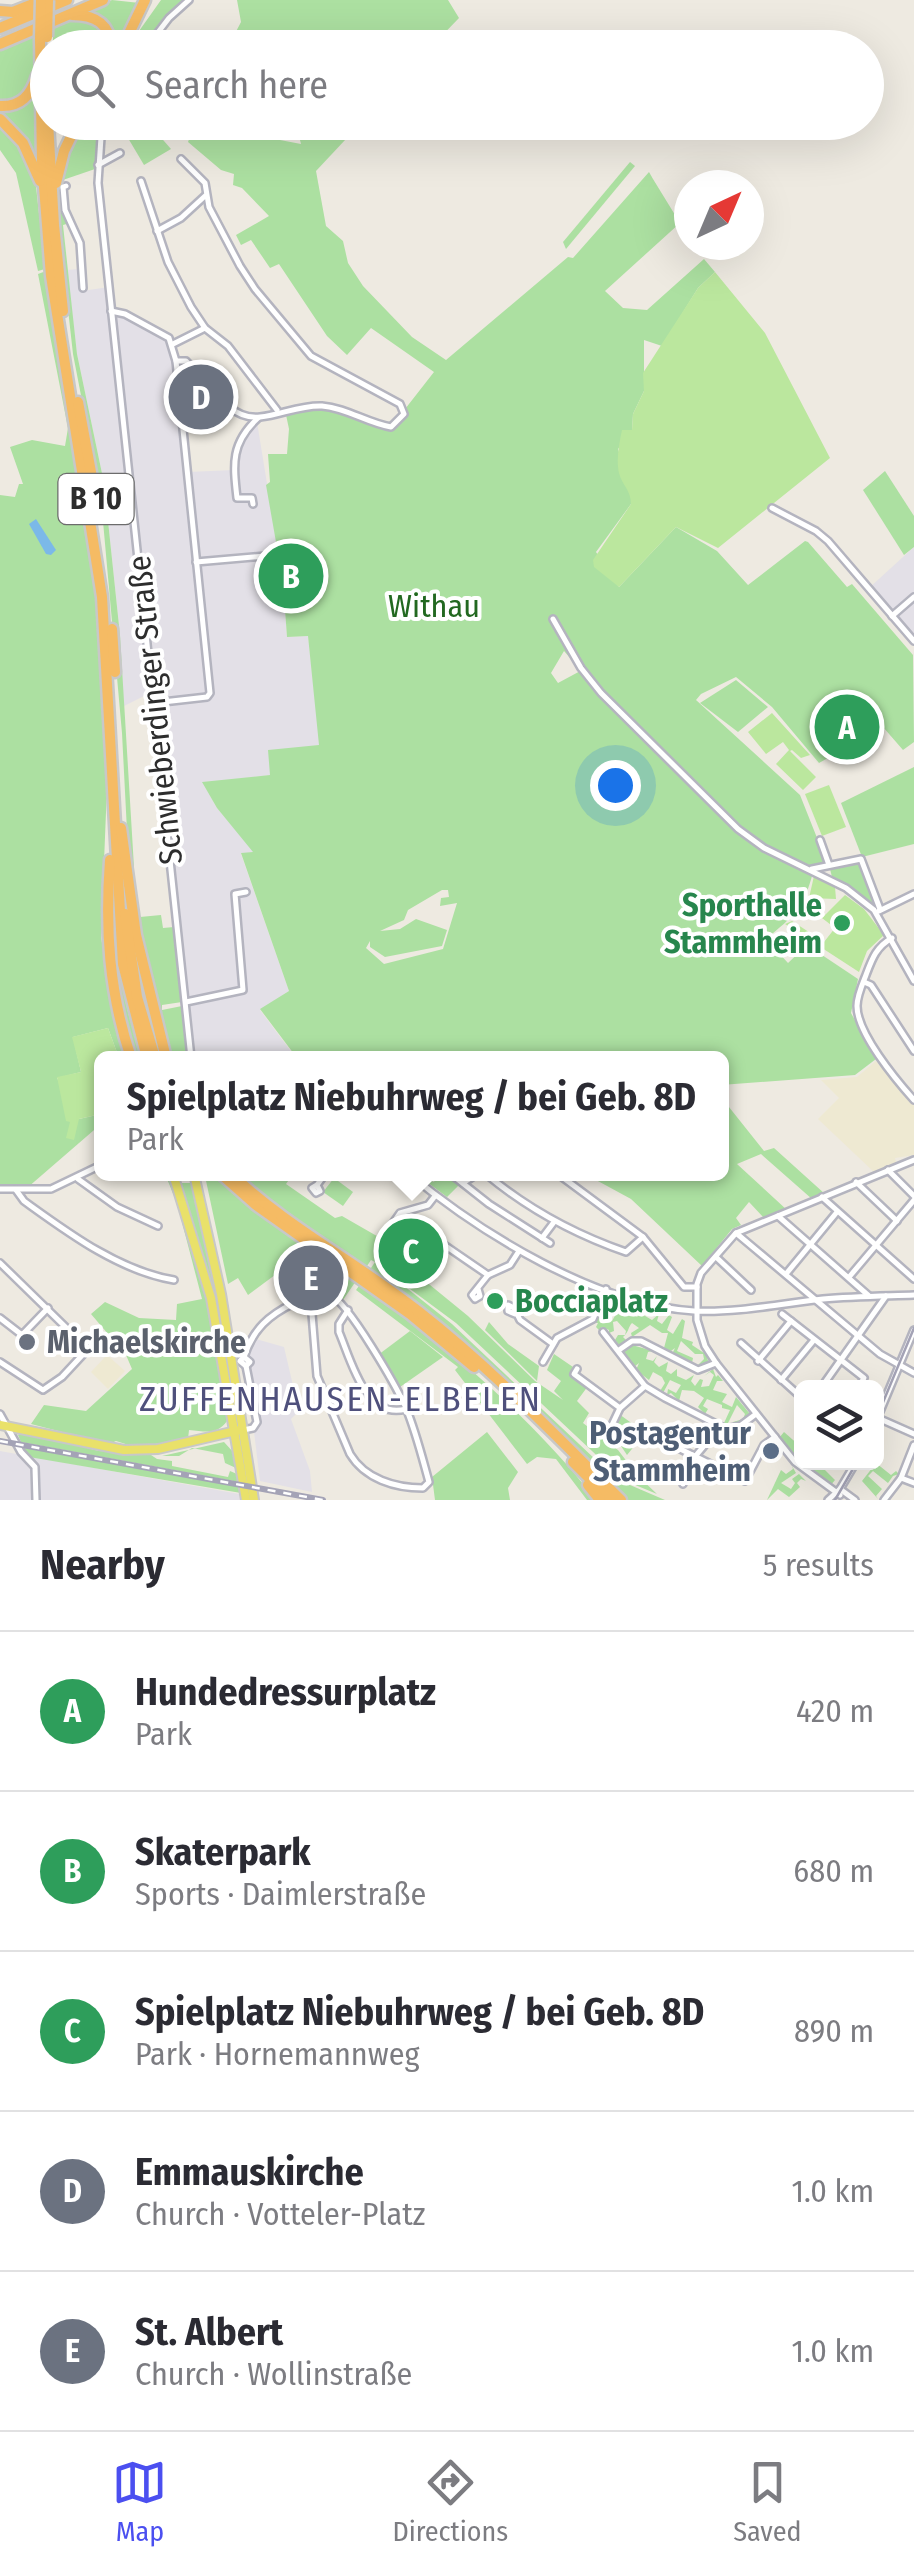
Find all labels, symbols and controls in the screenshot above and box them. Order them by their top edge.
search box [30,30,884,140]
icon: search [65,58,120,113]
text: Search here [145,62,328,108]
north arrow [674,170,764,260]
pin: D [168,360,234,434]
road number: B 10 [58,474,134,524]
pin: B [258,538,324,614]
street label: Schwieberdinger Straße [120,554,190,866]
park label: Withau [388,587,480,625]
pin: A [814,690,880,764]
your location [590,760,641,811]
place label: Sporthalle Stammheim [664,886,822,961]
marker: Sporthalle Stammheim [831,912,853,934]
popup [94,1051,729,1181]
text: Spielplatz Niebuhrweg / bei Geb. 8D [127,1074,696,1120]
text: Park [127,1120,184,1158]
pin: C [378,1214,444,1288]
pin: E [278,1240,344,1316]
place label: Bocciaplatz [515,1282,668,1320]
marker: Bocciaplatz [484,1290,506,1312]
place label: Michaelskirche [47,1323,246,1361]
marker: Michaelskirche [16,1331,38,1353]
district label: ZUFFENHAUSEN-ELBELEN [139,1378,543,1420]
map controls [794,1380,884,1470]
button: layers [794,1380,884,1470]
place label: Postagentur Stammheim [589,1414,751,1489]
marker: Postagentur Stammheim [760,1440,782,1462]
text: Nearby [40,1540,165,1590]
text: 5 results [763,1546,874,1584]
text: Hundedressurplatz [135,1669,436,1715]
text: A [64,1692,81,1730]
text: 420 m [796,1692,874,1730]
text: Park [135,1715,192,1753]
text: Skaterpark [135,1829,311,1875]
text: B [64,1852,81,1890]
text: 680 m [793,1852,874,1890]
text: Sports · Daimlerstraße [135,1875,426,1913]
text: Spielplatz Niebuhrweg / bei Geb. 8D [135,1989,704,2035]
text: C [64,2012,81,2050]
text: 890 m [794,2012,874,2050]
text: Park · Hornemannweg [135,2035,420,2073]
text: Emmauskirche [135,2149,364,2195]
text: D [63,2172,82,2210]
text: 1.0 km [791,2172,874,2210]
text: Church · Votteler-Platz [135,2195,425,2233]
text: St. Albert [135,2309,283,2355]
text: E [65,2332,80,2370]
text: 1.0 km [791,2332,874,2370]
text: Church · Wollinstraße [135,2355,412,2393]
tab: Map [112,2455,167,2548]
tab: Directions [392,2455,508,2548]
tab: Saved [733,2455,802,2548]

